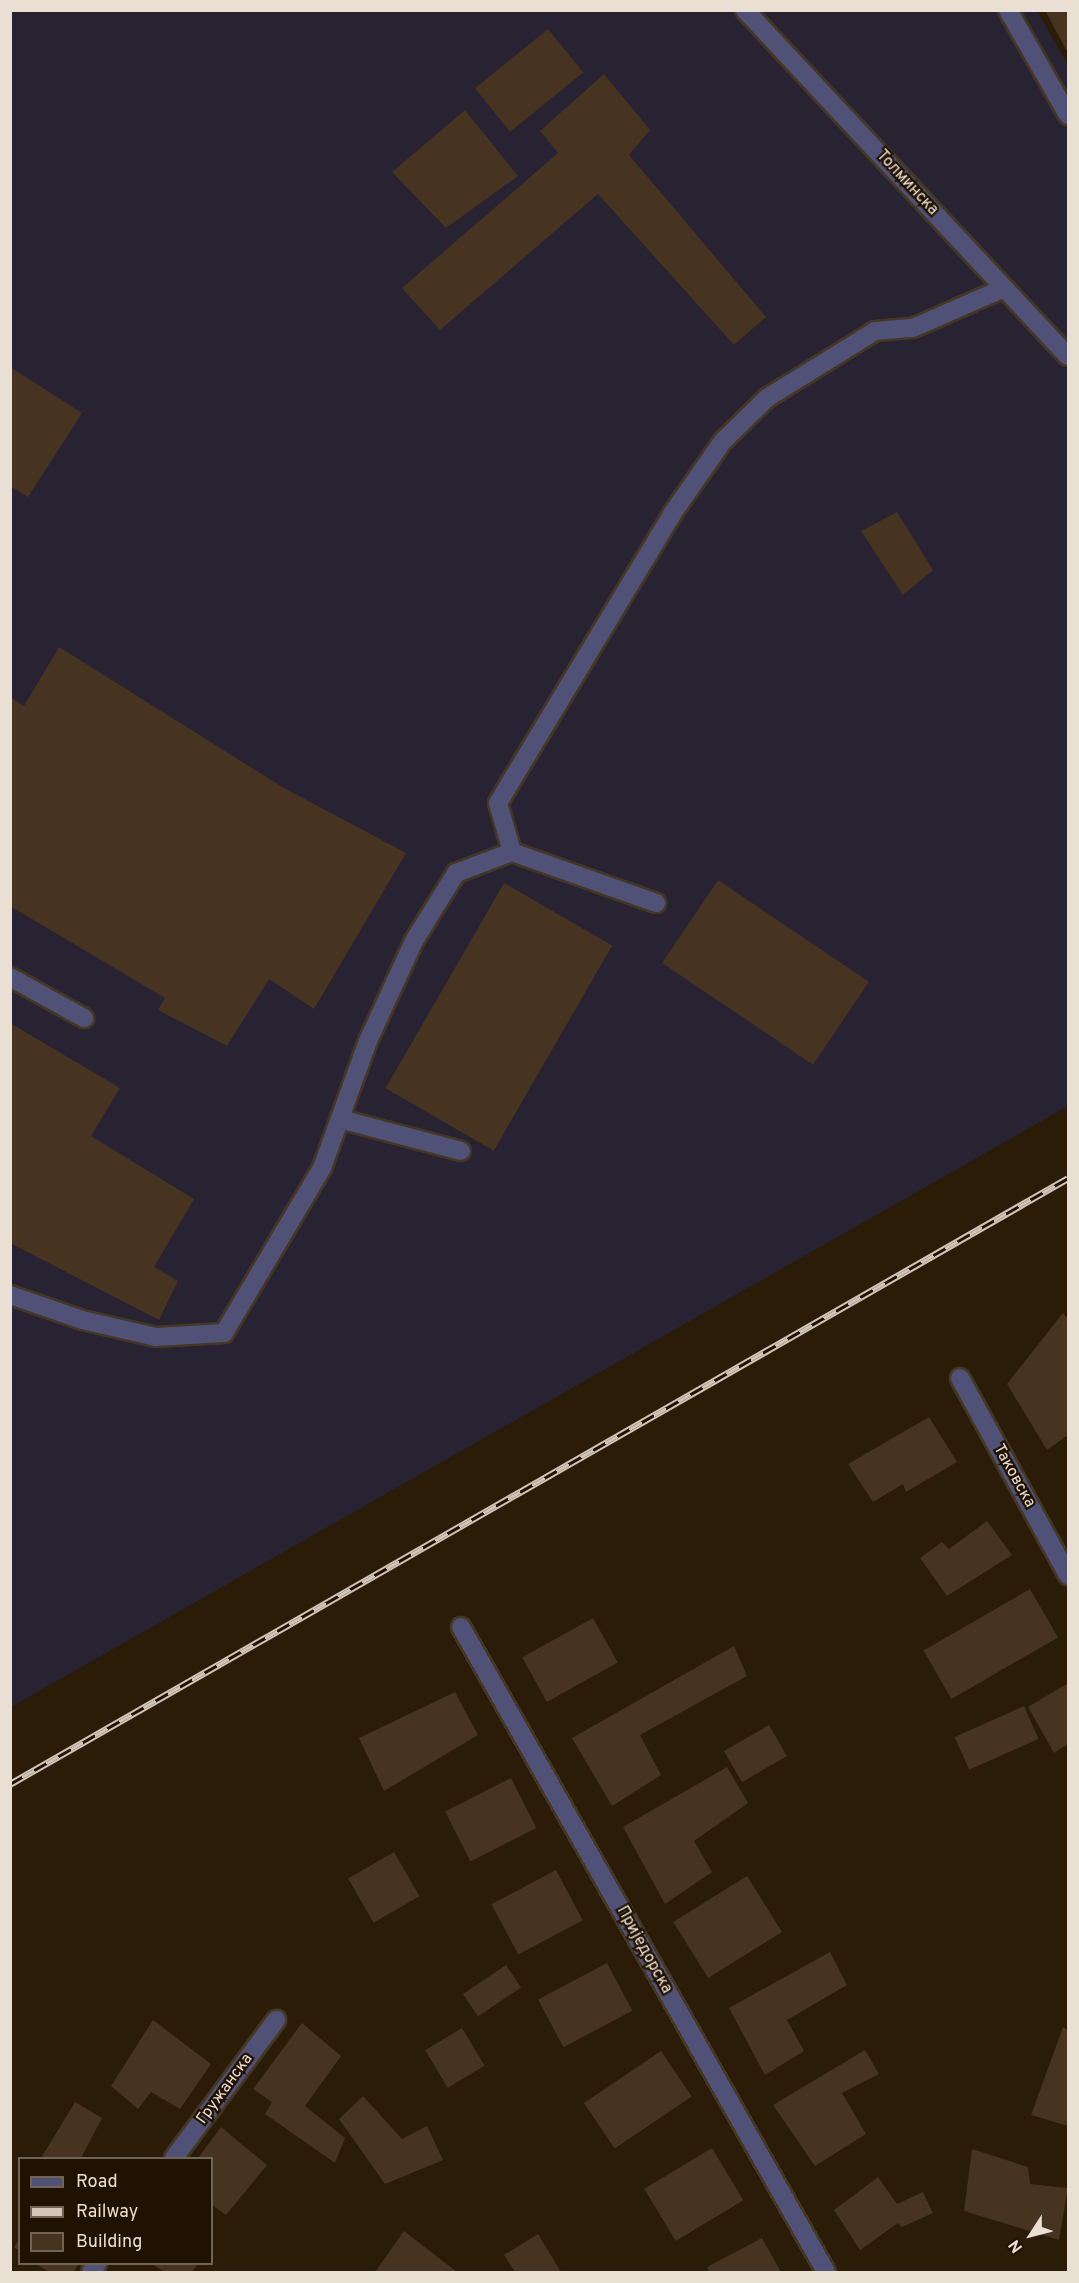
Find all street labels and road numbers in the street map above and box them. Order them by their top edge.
street label: Толминска [872,146,942,220]
street label: Таковска [989,1441,1039,1511]
street label: Приједорска [612,1903,676,1997]
street label: Гружанска [193,2050,257,2128]

